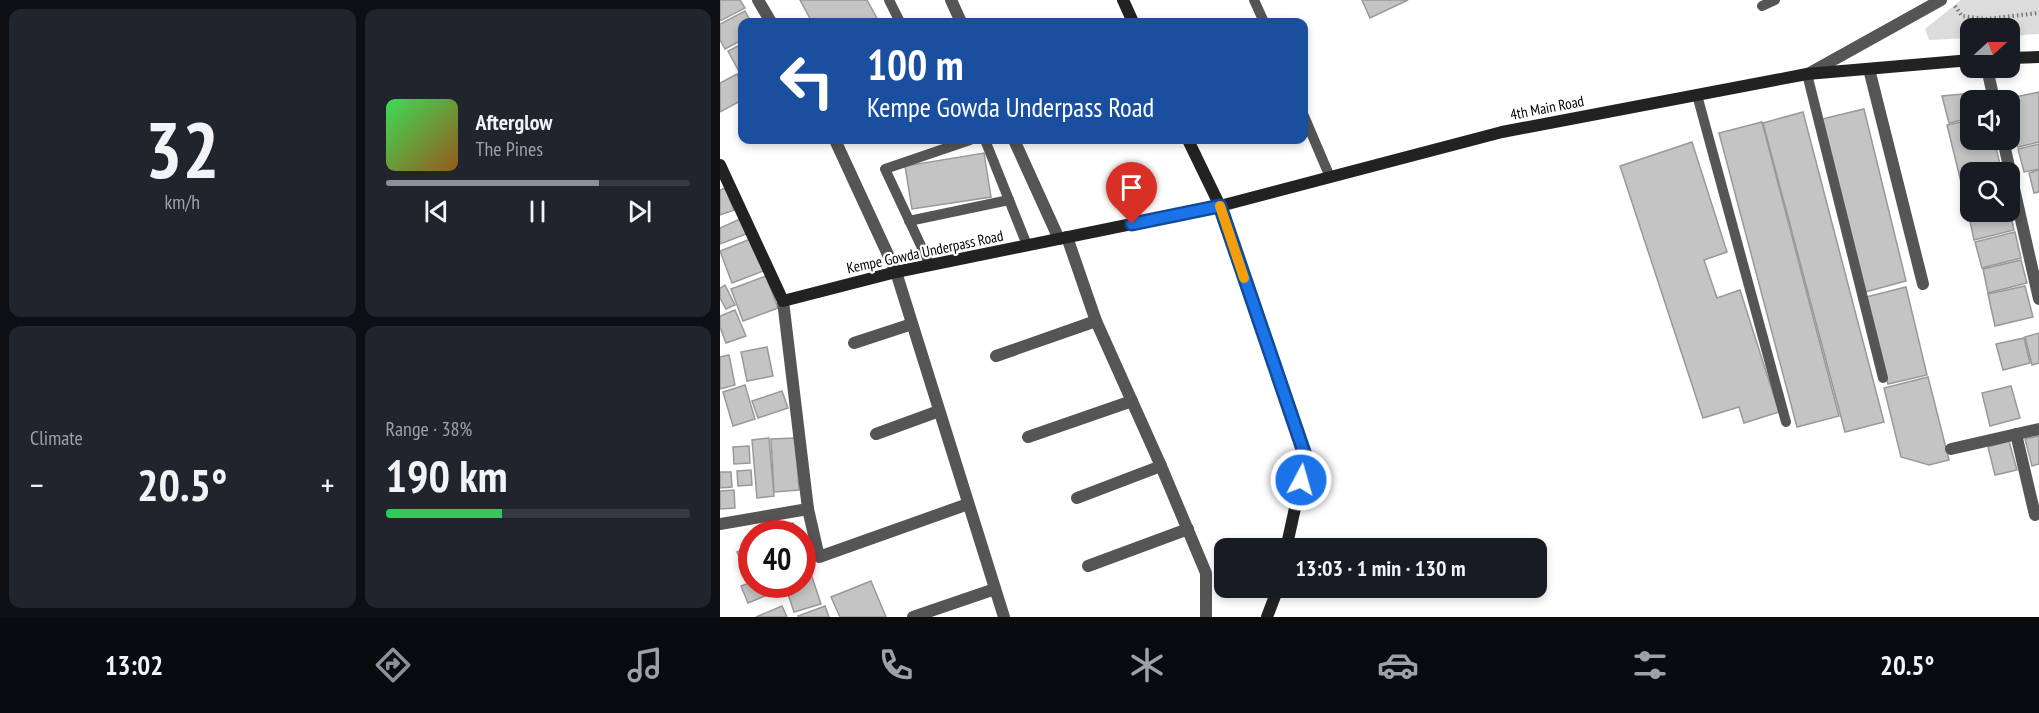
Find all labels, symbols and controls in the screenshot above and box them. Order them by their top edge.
north arrow [1960,18,2020,78]
map controls [1960,18,2020,222]
text: 100 m [867,37,964,92]
icon: left [768,42,846,120]
text: Kempe Gowda Underpass Road [867,90,1154,124]
button: sound [1960,90,2020,150]
street label: 4th Main Road [1508,91,1585,124]
text: 32 [145,99,220,200]
text: Afterglow [476,108,552,136]
text: The Pines [476,136,543,162]
pin [1106,162,1157,224]
button: search [1960,162,2020,222]
icon: arrive [1115,171,1148,204]
text: km/h [165,189,200,215]
icon: previous [420,195,453,228]
icon: pause [521,195,554,228]
icon: next [623,195,656,228]
street label: Kempe Gowda Underpass Road [845,226,1005,277]
text: Range · 38% [386,416,472,442]
text: Climate [30,425,83,451]
text: 190 km [386,446,508,504]
position arrow [1269,448,1333,512]
text: 20.5° [137,455,227,513]
text: − [30,463,44,506]
text: + [321,463,334,506]
speed limit sign: 40 [738,520,816,598]
text: 13:03 · 1 min · 130 m [1295,554,1466,582]
icon: directions [372,644,414,686]
icon: music [624,644,666,686]
icon: phone [875,644,917,686]
icon: climate [1126,644,1168,686]
icon: car [1377,644,1419,686]
icon: filters [1629,644,1671,686]
text: 13:02 [105,648,163,682]
text: 20.5° [1880,648,1934,682]

